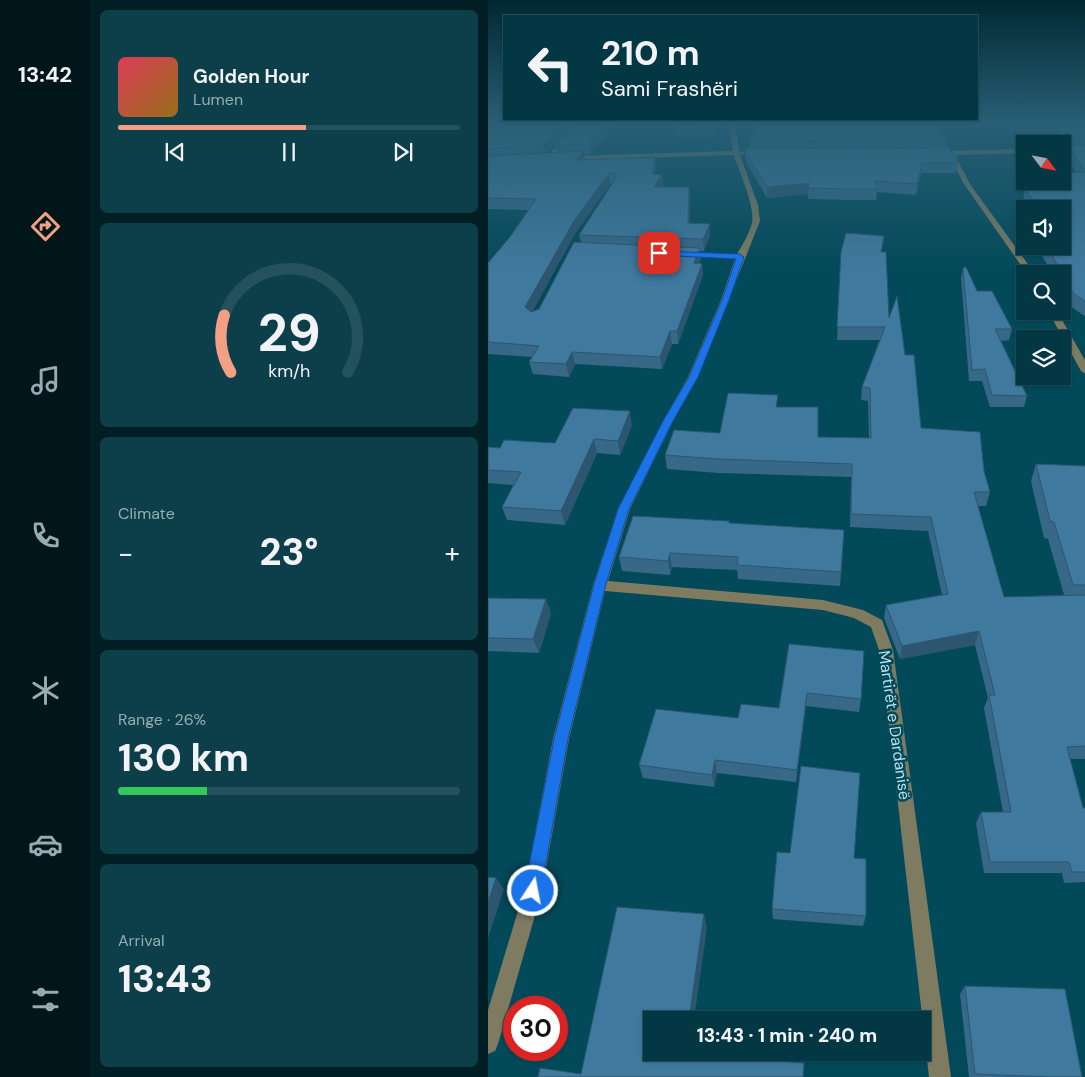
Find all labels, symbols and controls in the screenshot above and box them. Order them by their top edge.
text: 210 m [601,30,700,76]
icon: left [518,35,583,100]
text: 13:42 [18,60,72,89]
text: Golden Hour [193,64,309,89]
text: Sami Frashëri [601,74,738,103]
text: Lumen [193,89,243,110]
north arrow [1016,135,1070,190]
map controls [1016,135,1071,385]
icon: previous [161,138,189,166]
icon: pause [275,138,303,166]
icon: next [389,138,417,166]
button: sound [1016,200,1071,255]
icon: directions [28,209,63,244]
pin [638,232,680,274]
icon: arrive [645,239,673,267]
button: search [1016,265,1071,320]
text: 29 [258,299,320,367]
button: layers [1016,330,1071,385]
text: km/h [268,359,310,383]
icon: music [28,363,63,398]
text: Climate [118,503,175,524]
icon: phone [28,518,63,553]
text: 23° [260,527,318,577]
text: − [118,535,133,572]
text: + [445,535,460,572]
street label: Martirët e Dardanisë [874,649,915,801]
icon: climate [28,673,63,708]
text: Range · 26% [118,709,206,730]
text: 130 km [118,733,249,783]
icon: car [28,827,63,862]
position arrow [506,864,558,916]
text: Arrival [118,930,165,951]
text: 13:43 [118,954,213,1004]
icon: filters [28,982,63,1017]
speed limit sign: 30 [503,996,568,1061]
text: 13:43 · 1 min · 240 m [697,1023,877,1048]

